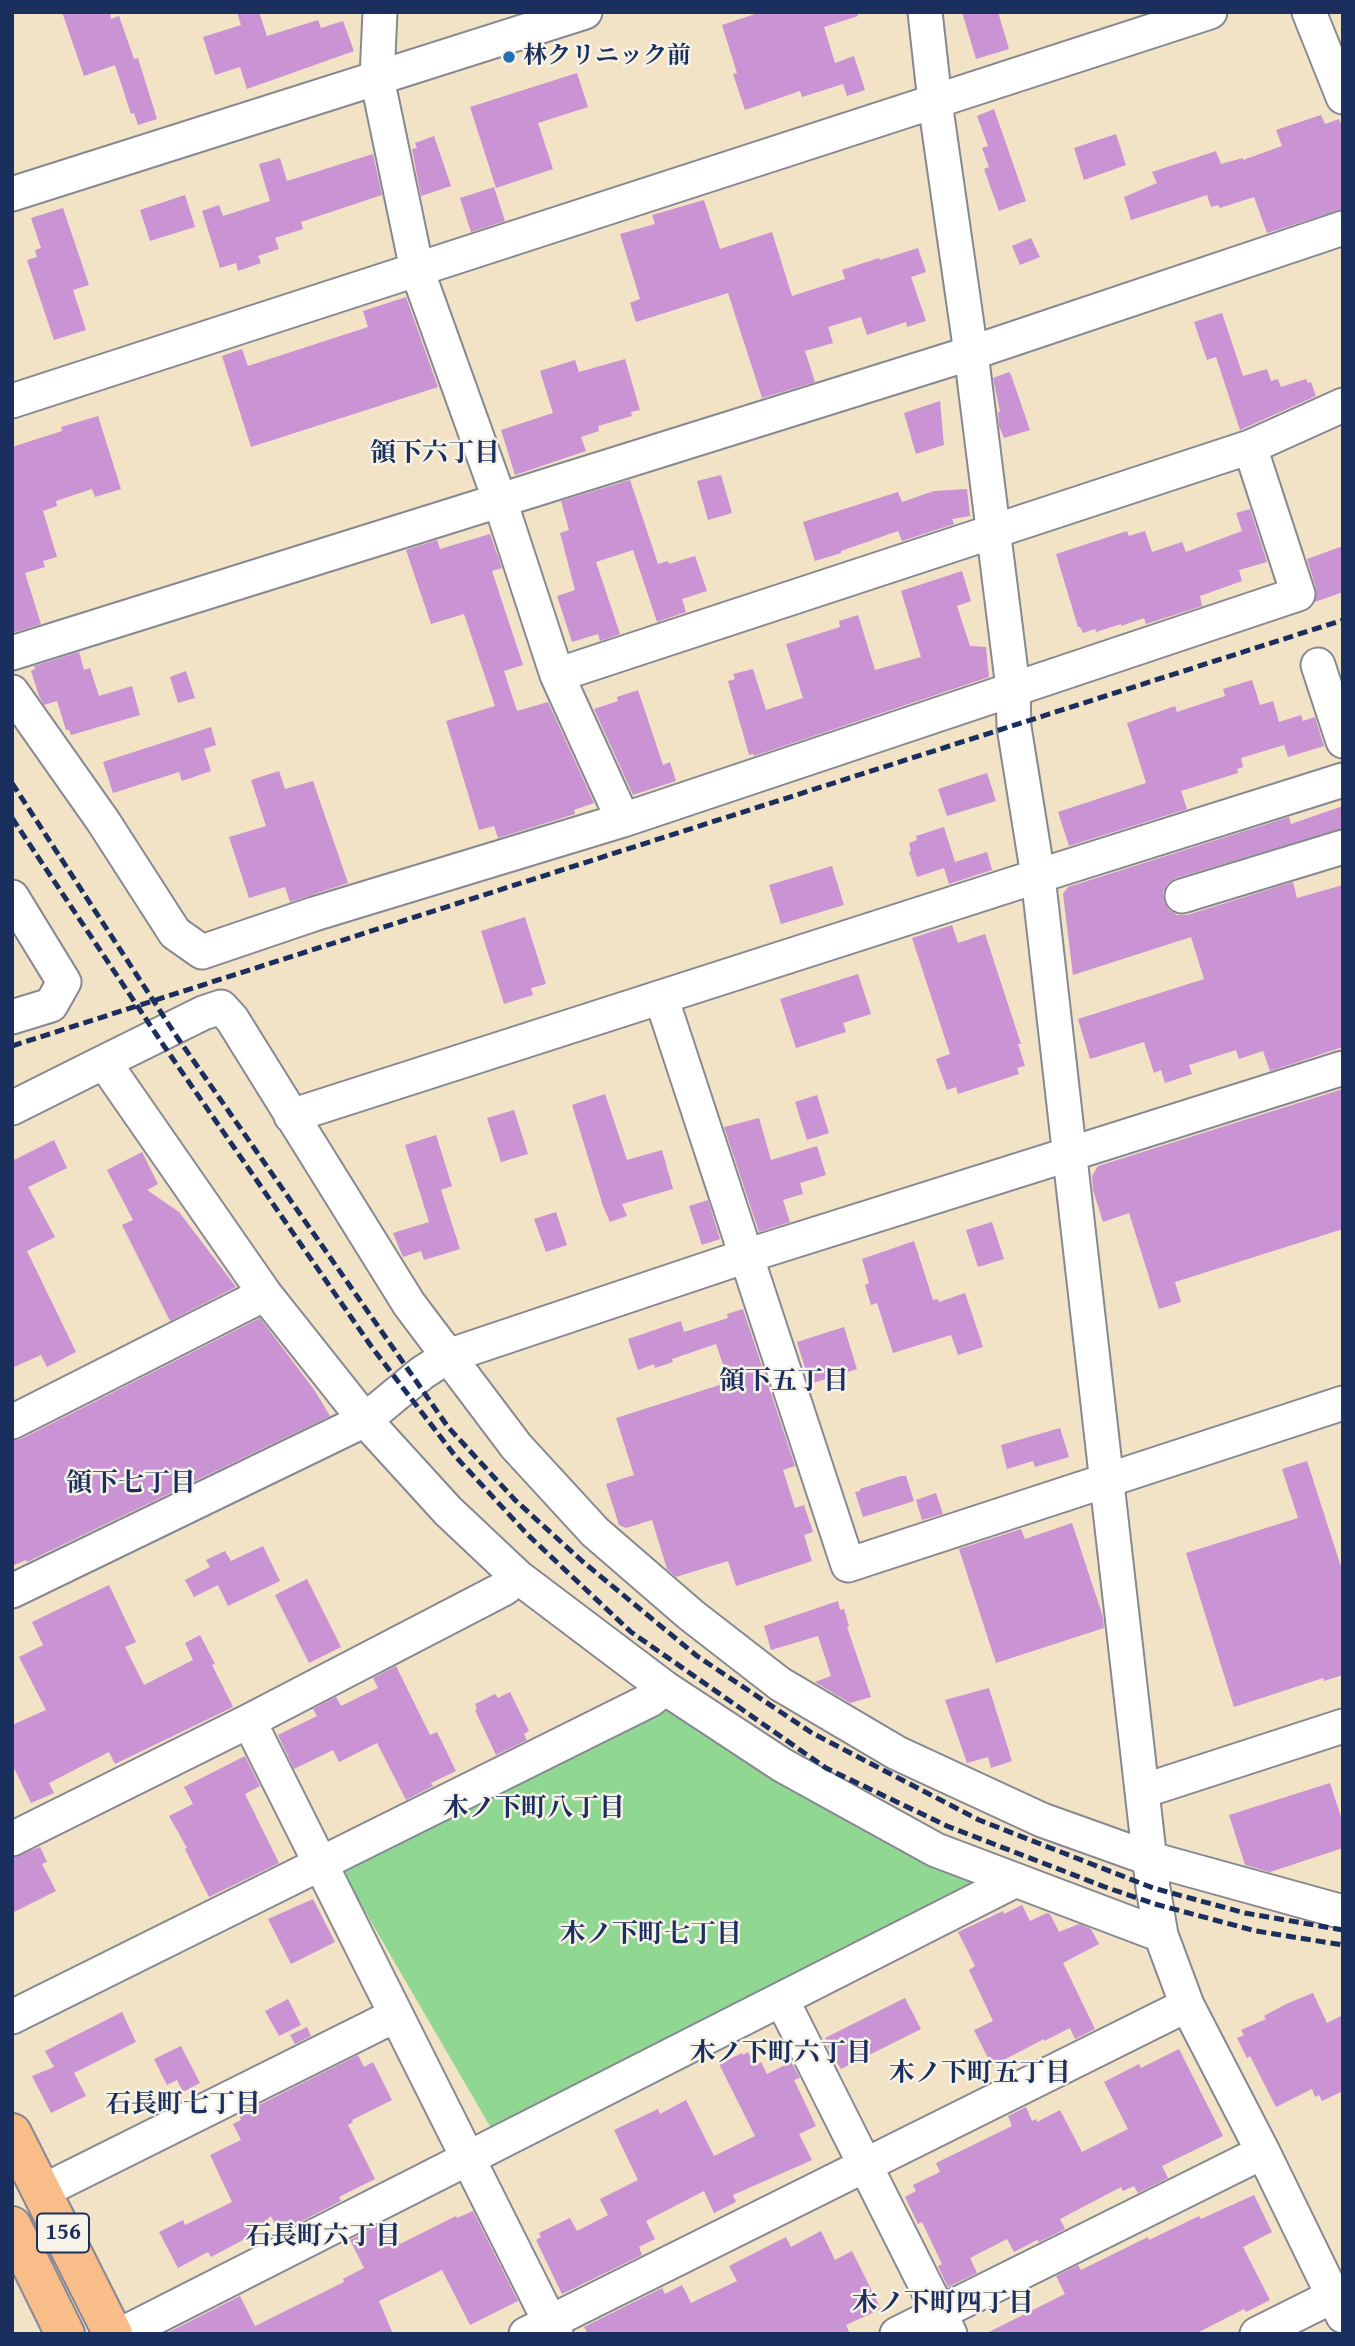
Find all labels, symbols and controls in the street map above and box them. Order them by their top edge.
place label: 林クリニック前 [523,43,691,71]
marker: 林クリニック前 [501,49,517,65]
district label: 領下六丁目 [370,438,500,470]
district label: 領下五丁目 [719,1366,849,1398]
district label: 領下七丁目 [66,1468,196,1500]
district label: 木ノ下町八丁目 [443,1793,625,1825]
district label: 木ノ下町七丁目 [560,1919,742,1951]
district label: 木ノ下町六丁目 [690,2038,872,2070]
district label: 木ノ下町五丁目 [889,2058,1071,2090]
district label: 石長町七丁目 [105,2089,261,2121]
road number: 156 [37,2214,89,2252]
district label: 石長町六丁目 [245,2221,401,2253]
district label: 木ノ下町四丁目 [852,2288,1034,2320]

